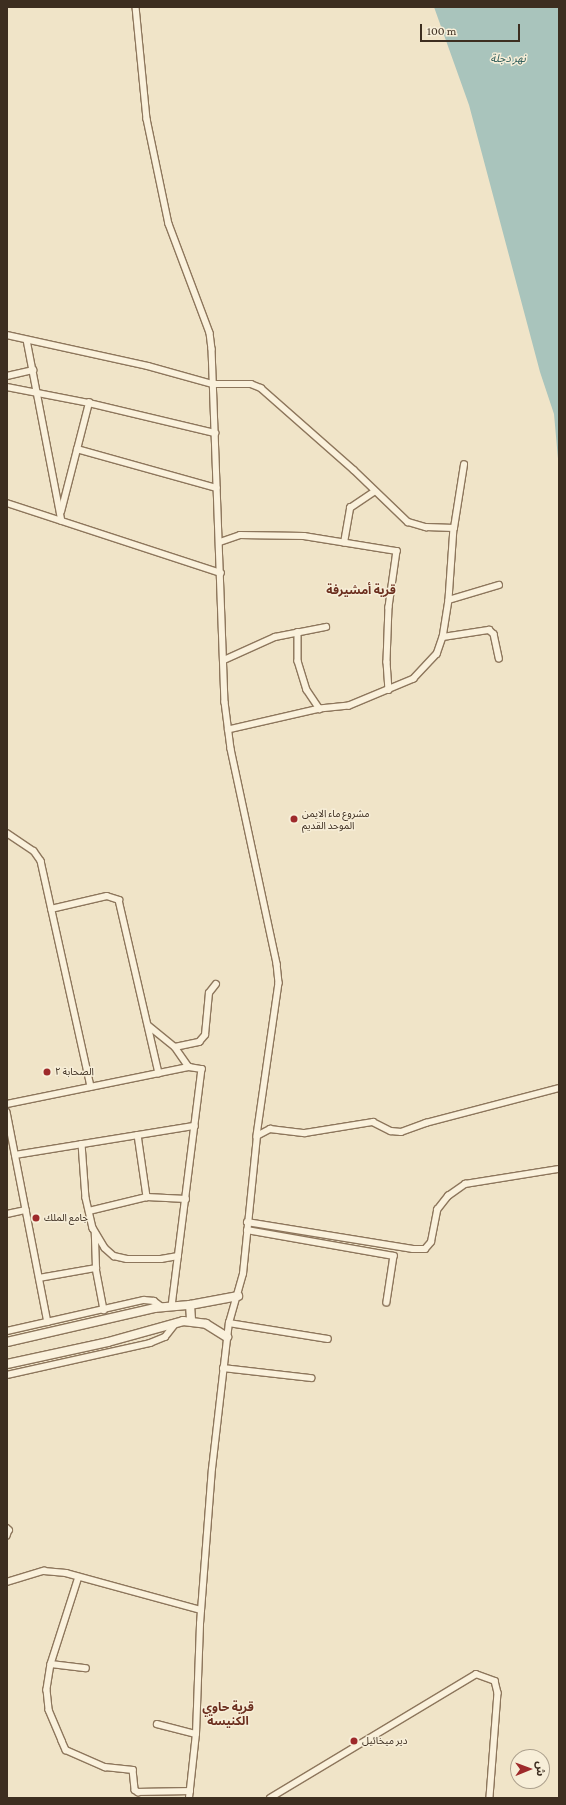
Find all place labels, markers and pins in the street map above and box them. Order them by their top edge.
place label: مشروع ماء الايمن الموحد القديم [302,807,370,830]
marker: مشروع ماء الايمن الموحد القديم [289,814,299,824]
place label: الصحابة ٢ [55,1066,94,1078]
marker: الصحابة ٢ [42,1067,52,1077]
place label: جامع الملك [44,1212,88,1224]
marker: جامع الملك [31,1213,41,1223]
place label: دير ميخائيل [362,1735,408,1747]
marker: دير ميخائيل [349,1736,359,1746]

